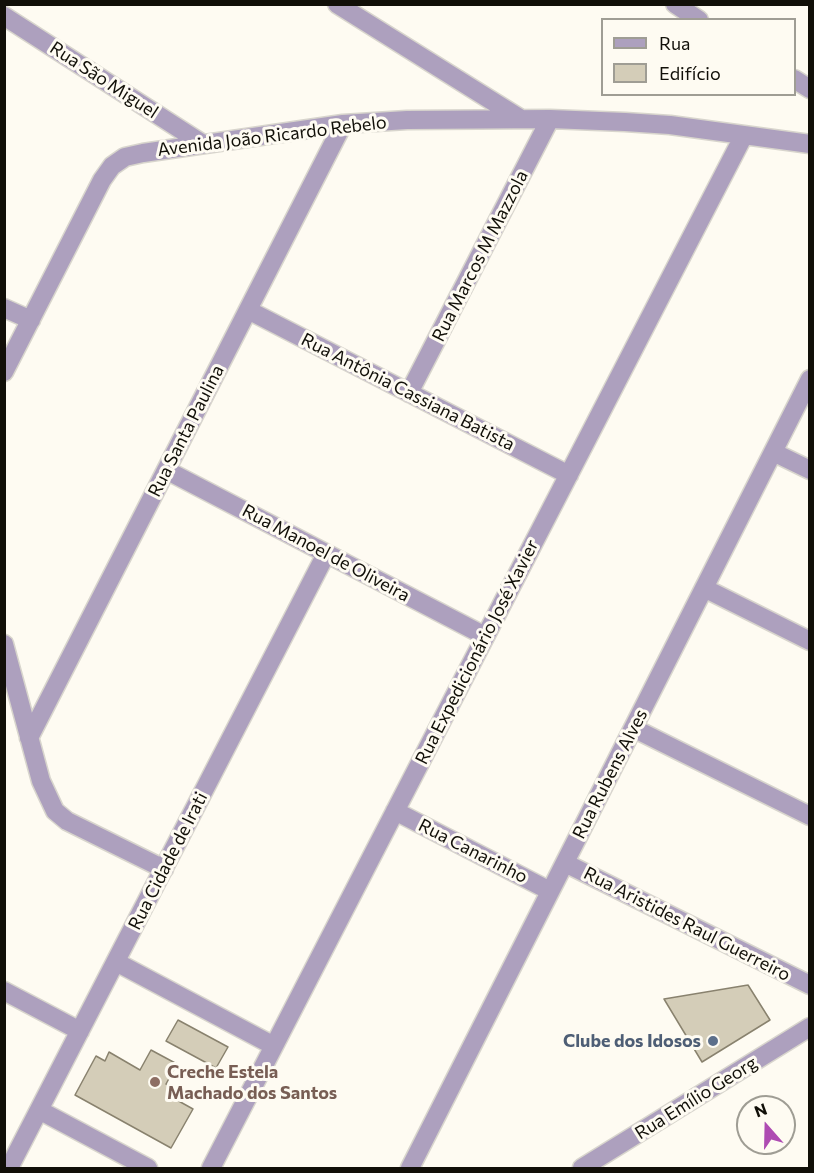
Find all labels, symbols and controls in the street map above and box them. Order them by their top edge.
legend [601,18,796,96]
text: Rua [659,32,690,54]
street label: Rua São Miguel [46,37,162,123]
text: Edifício [659,62,721,84]
street label: Avenida João Ricardo Rebelo [156,111,388,161]
street label: Rua Marcos M Mazzola [427,167,533,345]
street label: Rua Antônia Cassiana Batista [298,329,518,455]
street label: Rua Santa Paulina [143,361,229,501]
street label: Rua Manoel de Oliveira [239,500,413,606]
street label: Rua Expedicionário José Xavier [411,536,543,768]
street label: Rua Rubens Alves [568,706,652,842]
street label: Rua Cidade de Irati [124,788,212,934]
street label: Rua Canarinho [415,814,531,888]
street label: Rua Aristides Raul Guerreiro [580,862,794,986]
place label: Clube dos Idosos [563,1030,701,1052]
marker: Clube dos Idosos [706,1034,720,1048]
street label: Rua Emílio Georg [631,1052,761,1144]
place label: Creche Estela Machado dos Santos [167,1061,337,1104]
marker: Creche Estela Machado dos Santos [148,1075,162,1089]
north arrow [736,1095,796,1155]
text: N [751,1099,769,1120]

